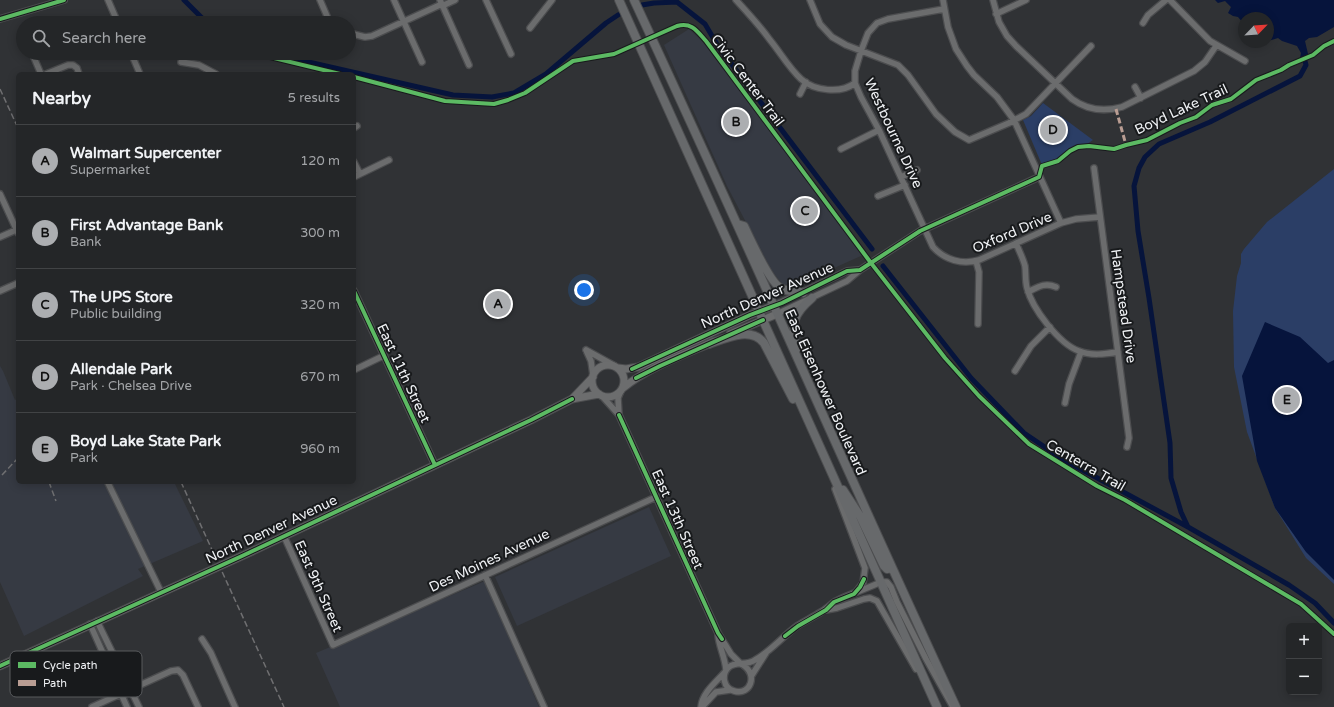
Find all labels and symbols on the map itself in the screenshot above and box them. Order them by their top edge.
north arrow [1238,12,1274,48]
street label: Civic Center Trail [707,31,788,130]
street label: Westbourne Drive [861,76,926,191]
street label: Boyd Lake Trail [1132,80,1230,138]
pin: B [723,107,749,137]
pin: D [1040,115,1066,145]
pin: C [792,196,818,226]
street label: Oxford Drive [970,208,1055,257]
street label: Hampstead Drive [1107,248,1140,364]
street label: North Denver Avenue [698,259,836,332]
your location [574,280,594,300]
pin: A [485,289,511,319]
street label: East Eisenhower Boulevard [781,307,870,478]
street label: East 11th Street [373,321,434,426]
pin: E [1274,385,1300,415]
street label: Centerra Trail [1043,436,1129,495]
street label: East 13th Street [648,467,707,572]
street label: North Denver Avenue [203,491,340,567]
street label: Des Moines Avenue [426,525,552,596]
street label: East 9th Street [291,538,347,635]
legend [10,651,142,697]
text: Cycle path [43,659,98,672]
text: Path [43,677,67,690]

